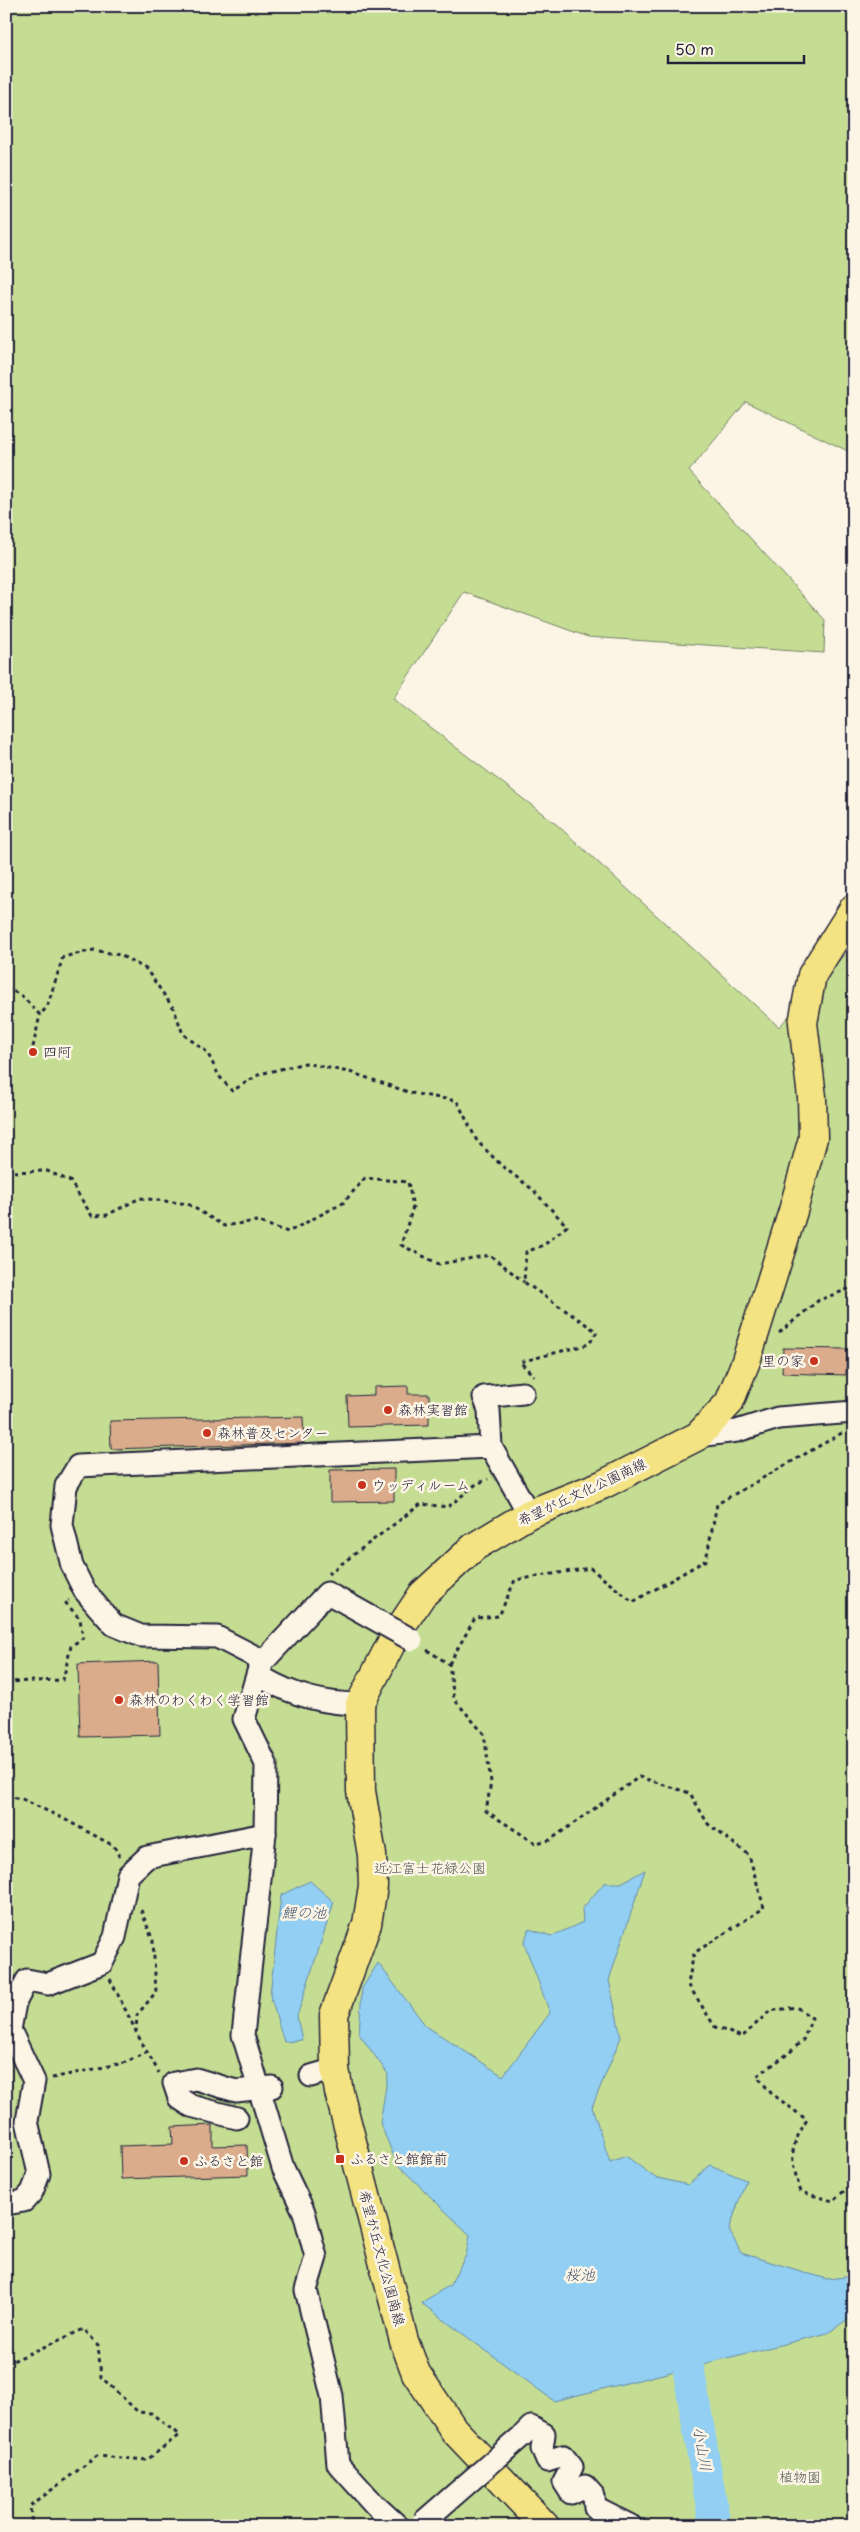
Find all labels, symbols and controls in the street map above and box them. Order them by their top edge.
scale bar [668,32,804,64]
text: 50 m [675,37,714,60]
place label: 四阿 [43,1041,71,1062]
marker: 四阿 [27,1046,39,1058]
place label: 里の家 [762,1350,804,1371]
marker: 里の家 [808,1355,820,1367]
place label: 森林実習館 [398,1399,468,1420]
marker: 森林実習館 [382,1404,394,1416]
place label: 森林普及センター [217,1422,328,1443]
marker: 森林普及センター [201,1427,213,1439]
street label: 希望が丘文化公園南線 [514,1452,650,1531]
place label: ウッディルーム [372,1474,470,1495]
marker: ウッディルーム [356,1479,368,1491]
place label: 森林のわくわく学習館 [129,1689,269,1710]
marker: 森林のわくわく学習館 [113,1694,125,1706]
park label: 近江富士花緑公園 [374,1857,486,1878]
water label: 鯉の池 [281,1900,327,1923]
place label: ふるさと館館前 [350,2148,447,2169]
place label: ふるさと館 [194,2150,263,2171]
marker: ふるさと館館前 [334,2153,346,2165]
marker: ふるさと館 [178,2155,190,2167]
street label: 希望が丘文化公園南線 [354,2188,411,2328]
water label: 桜池 [565,2262,596,2285]
water label: 小山川 [688,2425,719,2473]
park label: 植物園 [779,2466,821,2487]

